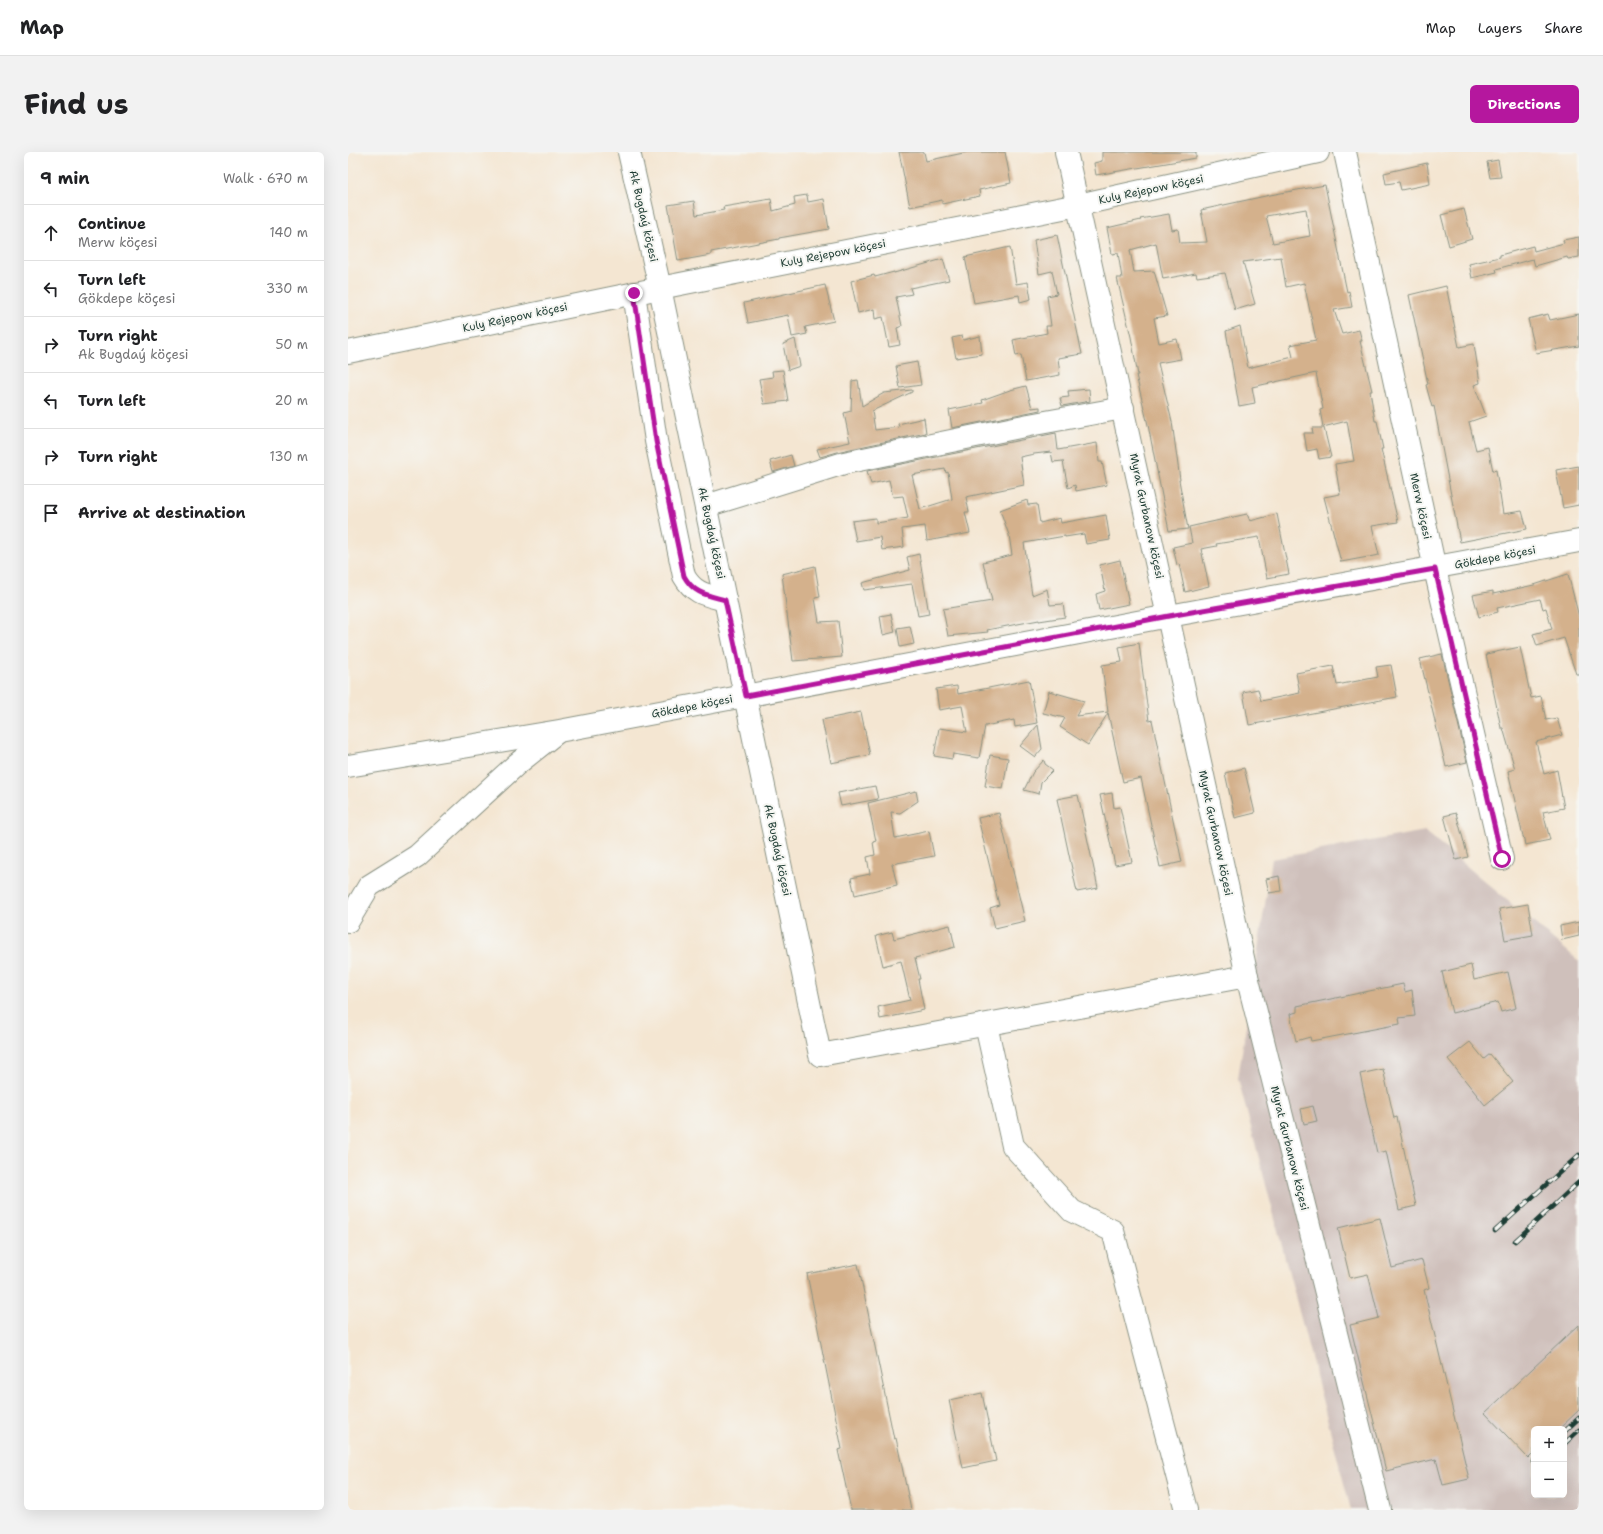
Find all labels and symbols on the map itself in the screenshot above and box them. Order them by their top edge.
street label: Ak Bugdaý köçesi [626,169,661,263]
street label: Kuly Rejepow köçesi [1097,171,1205,208]
street label: Kuly Rejepow köçesi [779,236,887,271]
route end [625,284,643,302]
street label: Kuly Rejepow köçesi [461,299,569,336]
street label: Myrat Gurbanow köçesi [1126,452,1167,580]
street label: Merw köçesi [1406,472,1435,541]
street label: Ak Bugdaý köçesi [694,486,729,580]
street label: Gökdepe köçesi [1453,542,1537,573]
street label: Gökdepe köçesi [650,691,734,722]
street label: Myrat Gurbanow köçesi [1195,769,1236,897]
street label: Ak Bugdaý köçesi [760,803,795,897]
route start [1493,850,1511,868]
street label: Myrat Gurbanow köçesi [1267,1084,1312,1212]

